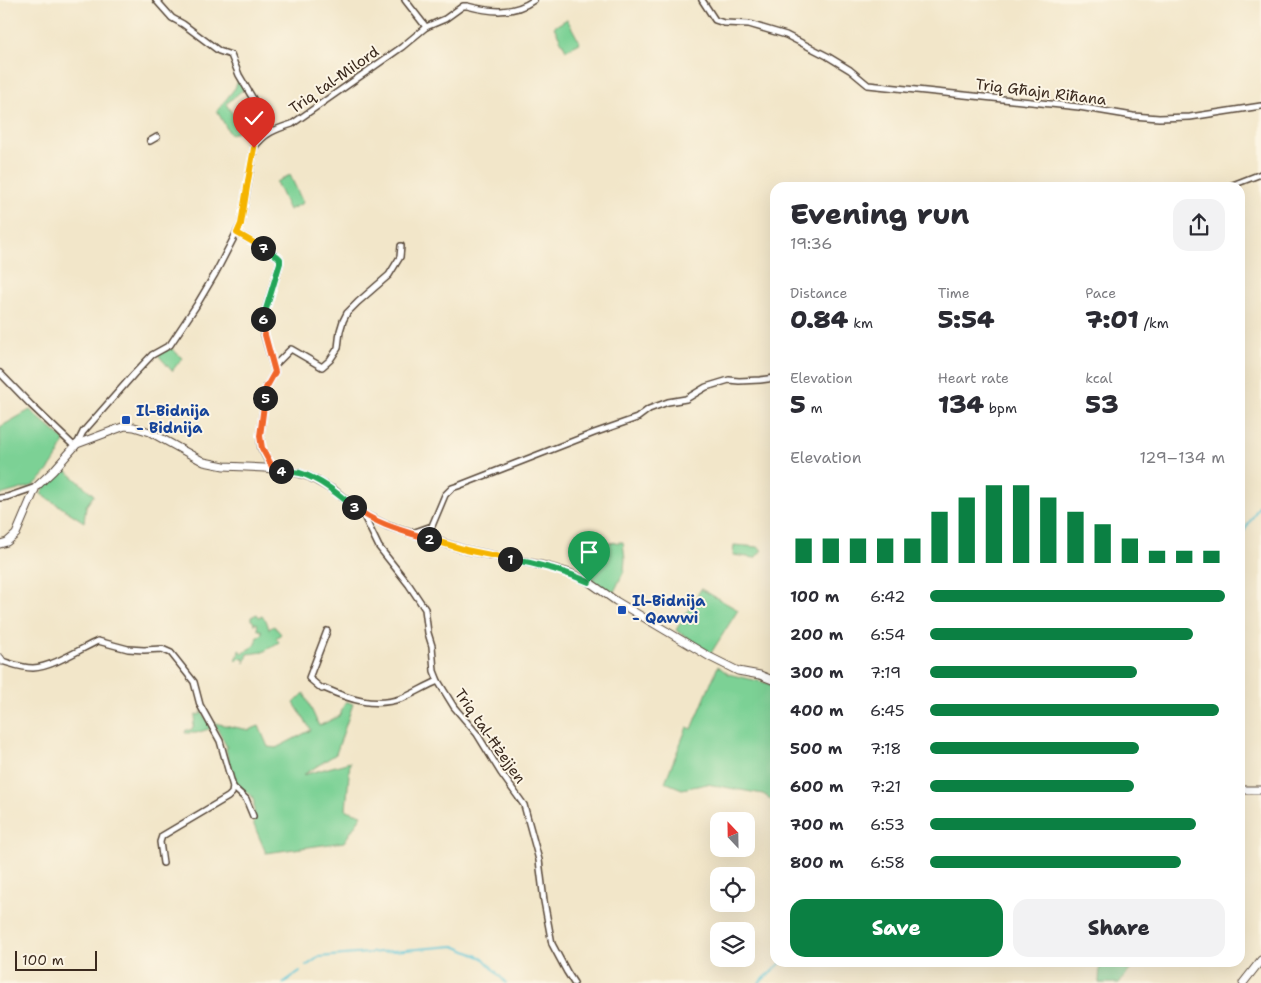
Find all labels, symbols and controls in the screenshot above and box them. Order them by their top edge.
street label: Triq tal-Milord [285,41,383,118]
street label: Triq Għajn Riħana [974,74,1108,110]
pin [233,97,275,148]
icon: check [240,104,268,132]
text: Evening run [790,195,969,233]
button: share [1173,199,1225,251]
text: 19:36 [790,233,832,254]
pin: 7 [250,236,276,260]
text: 7 [259,239,268,257]
text: Distance [790,284,847,302]
text: Time [938,284,970,302]
text: Pace [1085,284,1116,302]
text: 0.84 [790,302,848,336]
text: 5:54 [938,302,994,336]
text: 7:01 [1085,302,1139,336]
pin: 6 [250,306,276,332]
text: 6 [259,310,268,328]
text: km [848,314,873,332]
text: /km [1139,314,1169,332]
text: Elevation [790,369,853,387]
text: Heart rate [938,369,1009,387]
text: kcal [1085,369,1113,387]
pin: 5 [252,386,278,410]
text: 5 [790,387,806,421]
text: 134 [938,387,984,421]
text: 53 [1085,387,1118,421]
text: 5 [261,389,270,407]
text: m [806,399,823,417]
text: bpm [984,399,1017,417]
place label: Il-Bidnija - Bidnija [136,401,210,438]
marker: Il-Bidnija - Bidnija [120,414,132,426]
text: Elevation [790,447,862,468]
text: 129–134 m [1139,447,1225,468]
pin: 4 [268,458,294,484]
text: 4 [277,462,286,480]
pin: 3 [342,494,366,520]
text: 3 [350,498,359,516]
pin: 2 [416,526,442,552]
text: 2 [425,530,434,548]
pin [568,531,610,582]
icon: arrive [575,538,603,566]
pin: 1 [498,546,522,572]
text: 1 [507,550,514,568]
text: 100 m [790,586,839,607]
text: 6:42 [870,586,905,607]
place label: Il-Bidnija - Qawwi [632,591,706,628]
marker: Il-Bidnija - Qawwi [616,604,628,616]
text: 200 m [790,624,843,645]
text: 6:54 [870,624,905,645]
text: 300 m [790,662,844,683]
text: 7:19 [870,662,901,683]
street label: Triq tal-Ħżejjen [450,685,530,787]
text: 400 m [790,700,844,721]
text: 6:45 [870,700,905,721]
text: 500 m [790,738,842,759]
text: 7:18 [870,738,902,759]
text: 600 m [790,776,844,797]
text: 7:21 [870,776,901,797]
north arrow [710,812,755,858]
map controls [710,812,755,967]
text: 700 m [790,814,844,835]
text: 6:53 [870,814,905,835]
text: 800 m [790,852,844,873]
text: 6:58 [870,852,905,873]
button: locate [710,867,755,912]
button: Save [790,899,1003,957]
button: Share [1013,899,1225,957]
button: layers [710,922,755,967]
scale bar [15,948,98,971]
text: 100 m [22,951,64,969]

